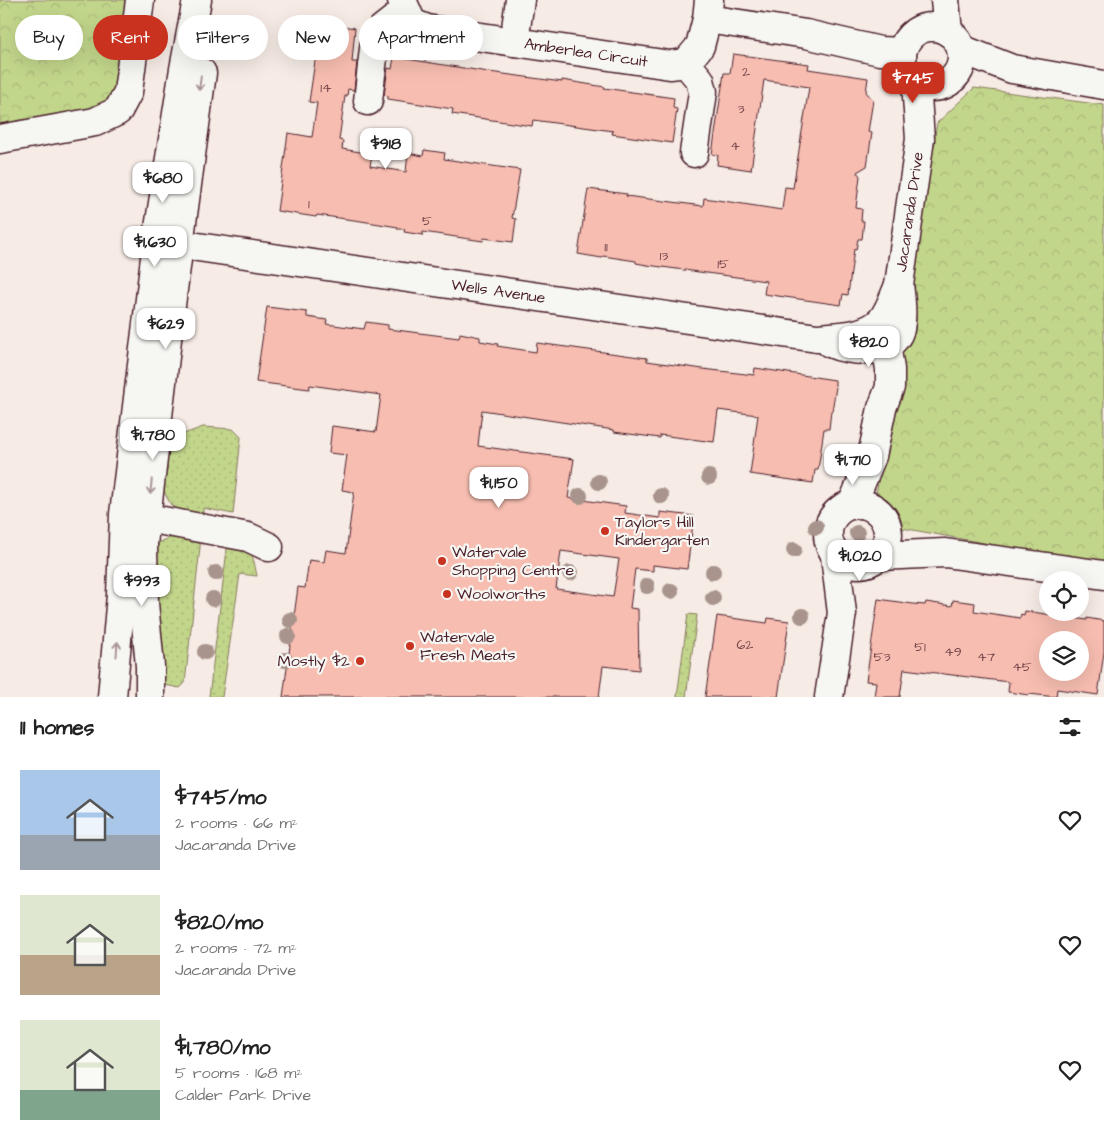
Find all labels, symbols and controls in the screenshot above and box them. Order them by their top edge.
chip: Buy [15,15,83,60]
chip: Rent [93,15,168,60]
chip: Filters [178,15,268,60]
chip: New [278,15,349,60]
chip: Apartment [359,15,483,60]
street label: Amberlea Circuit [523,33,650,73]
house number: 2 [742,62,750,82]
pin: $745 [883,62,943,104]
text: $745 [893,67,933,89]
one-way arrow [195,75,205,91]
house number: 14 [320,78,332,98]
house number: 3 [737,99,745,119]
pin: $918 [356,128,416,170]
text: $918 [371,133,401,155]
house number: 4 [730,136,740,156]
street label: Jacaranda Drive [890,150,929,273]
pin: $680 [133,162,193,204]
text: $680 [143,167,183,189]
house number: 1 [308,194,310,214]
house number: 5 [422,211,432,231]
pin: $1,630 [114,226,196,268]
text: $1,630 [134,231,176,253]
house number: 11 [604,237,608,257]
house number: 13 [660,246,668,266]
house number: 15 [717,254,729,274]
street label: Wells Avenue [450,273,547,309]
pin: $629 [136,308,196,350]
text: $629 [147,313,185,335]
pin: $820 [839,326,899,368]
text: $820 [850,331,888,353]
pin: $1,780 [112,418,194,461]
text: $1,780 [131,424,175,446]
pin: $1,710 [812,444,894,486]
text: $1,710 [835,449,871,471]
pin: $1,150 [458,466,540,509]
text: $1,150 [480,472,518,494]
one-way arrow [146,479,156,495]
place label: Taylors Hill Kindergarten [615,511,709,552]
marker: Taylors Hill Kindergarten [599,525,611,537]
pin: $1,020 [819,540,901,582]
place label: Watervale Shopping Centre [452,541,574,582]
text: $1,020 [838,545,882,567]
marker: Watervale Shopping Centre [436,555,448,567]
pin: $993 [112,564,172,607]
text: $993 [124,570,160,592]
map controls [1039,571,1089,681]
button: locate [1039,571,1089,621]
place label: Woolworths [457,583,546,605]
marker: Woolworths [441,588,453,600]
place label: Watervale Fresh Meats [420,626,515,666]
button: layers [1039,631,1089,681]
house number: 62 [737,635,753,655]
house number: 51 [914,637,926,657]
marker: Watervale Fresh Meats [404,640,416,652]
one-way arrow [112,641,122,657]
house number: 49 [944,642,962,662]
house number: 53 [873,647,891,667]
house number: 47 [977,647,995,667]
place label: Mostly $2 [278,650,350,673]
marker: Mostly $2 [354,655,366,667]
house number: 45 [1012,657,1032,677]
text: 11 homes [20,713,94,742]
icon: filters [1056,713,1084,741]
text: $745/mo [175,783,267,812]
icon: home [60,790,120,850]
icon: heart [1056,806,1084,834]
text: 2 rooms · 66 m² [175,812,298,834]
text: Jacaranda Drive [175,834,296,856]
text: $820/mo [175,908,263,937]
icon: home [60,915,120,975]
icon: heart [1056,931,1084,959]
text: 2 rooms · 72 m² [175,937,297,959]
text: Jacaranda Drive [175,959,296,981]
text: $1,780/mo [175,1033,271,1062]
icon: home [60,1040,120,1100]
icon: heart [1056,1056,1084,1084]
text: 5 rooms · 168 m² [175,1062,302,1084]
text: Calder Park Drive [175,1084,311,1106]

